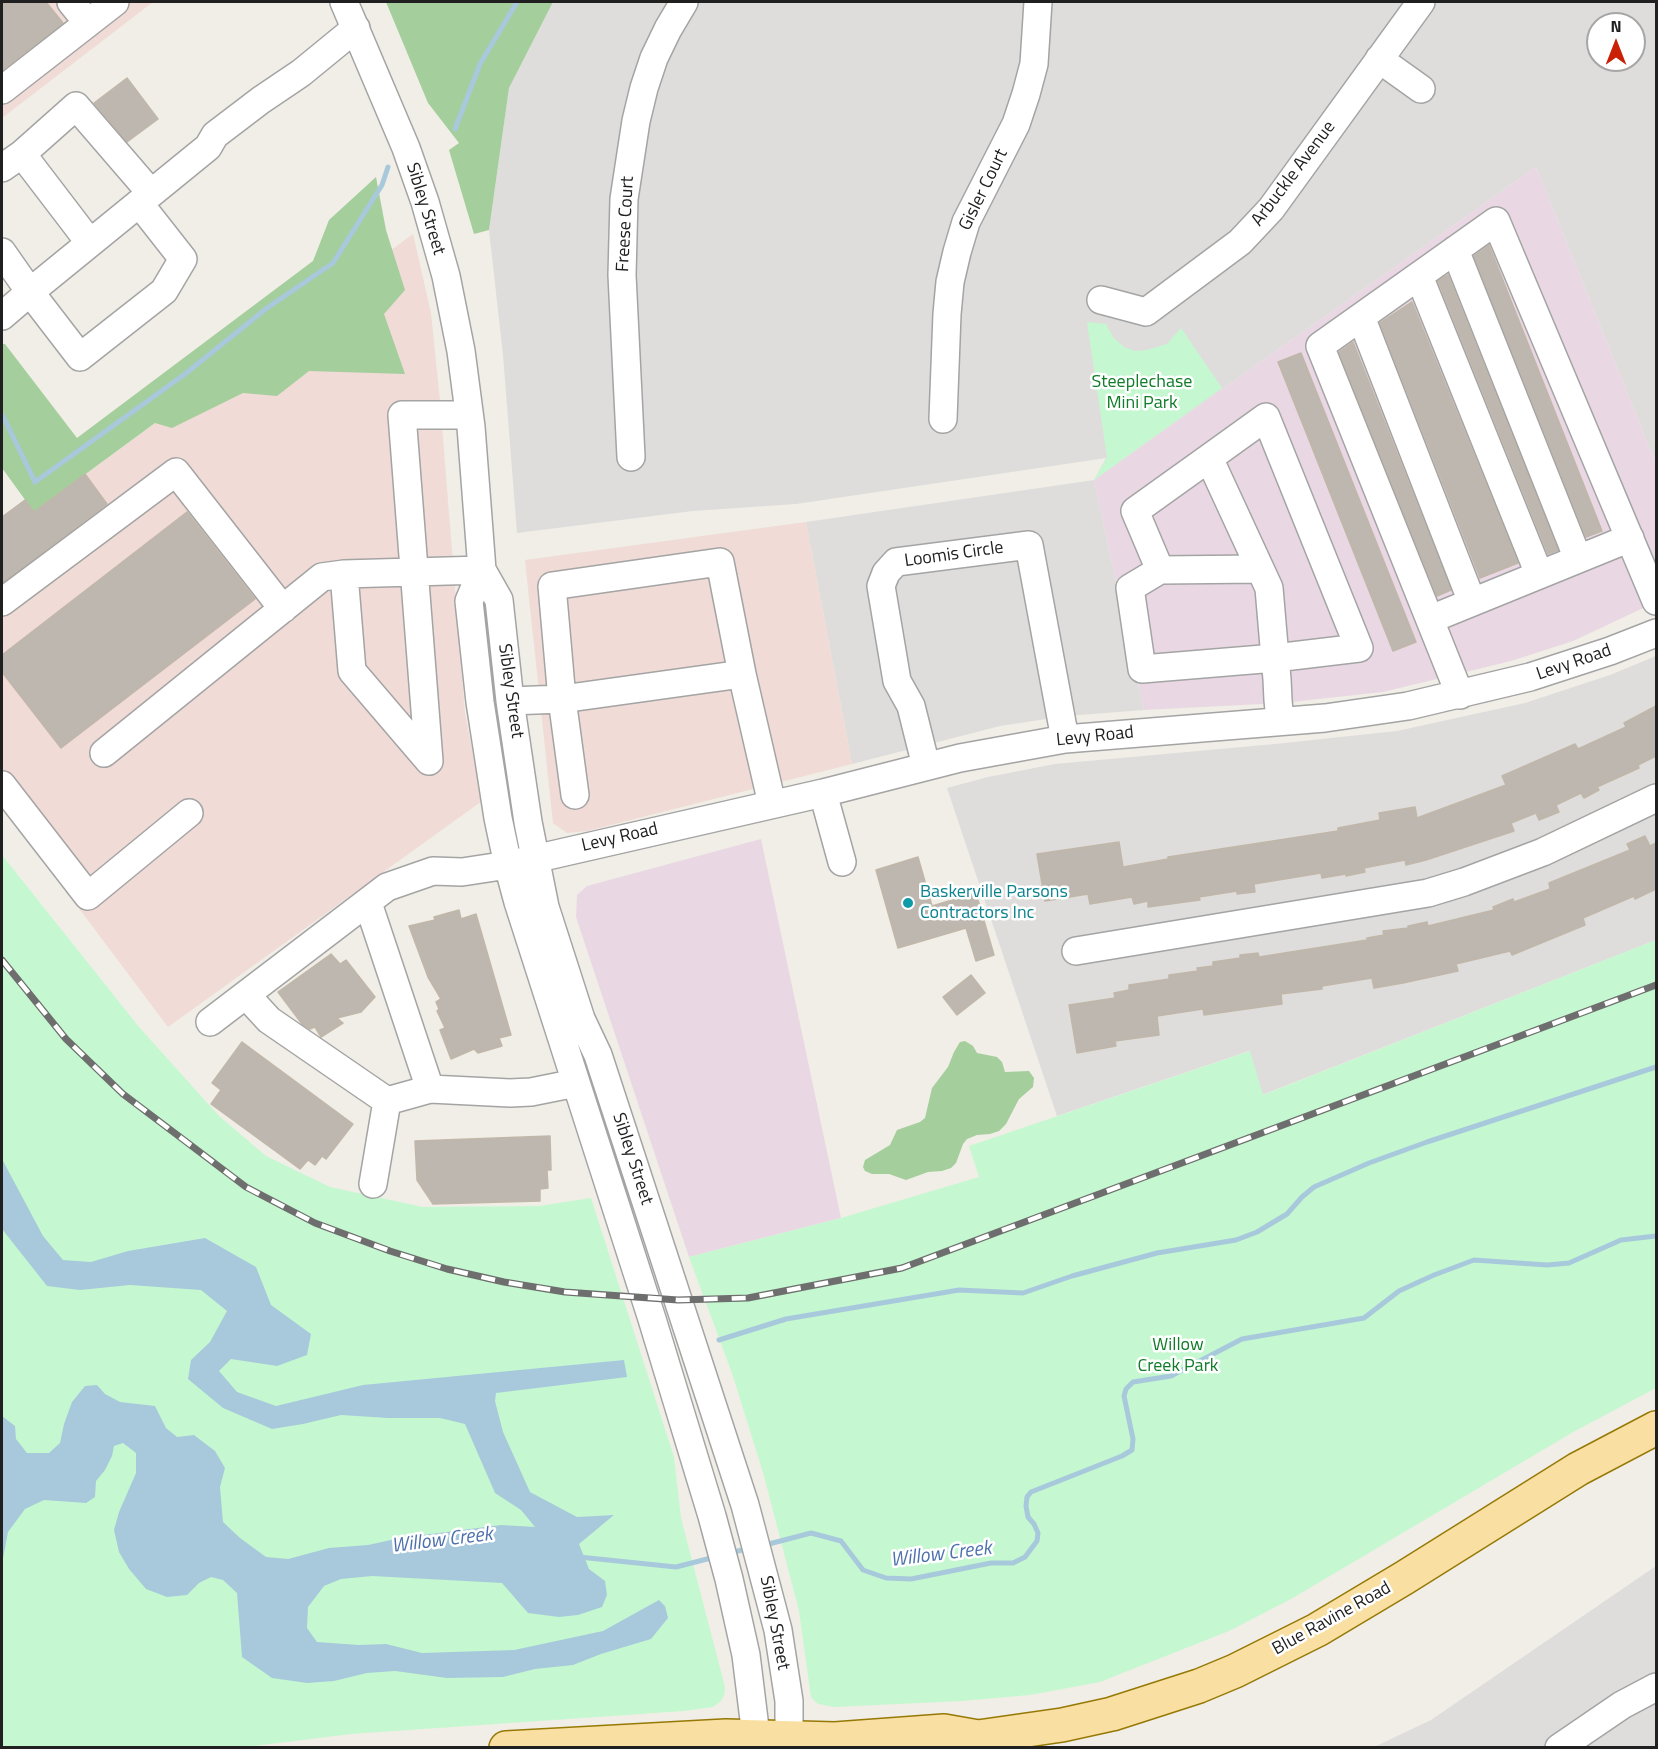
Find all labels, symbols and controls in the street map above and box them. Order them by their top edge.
north arrow [1586,12,1646,72]
text: N [1610,14,1622,38]
street label: Arbuckle Avenue [1247,117,1341,231]
street label: Gisler Court [955,146,1013,234]
street label: Sibley Street [401,160,449,258]
street label: Freese Court [613,176,639,272]
park label: Steeplechase Mini Park [1092,372,1192,415]
street label: Loomis Circle [903,537,1005,573]
street label: Levy Road [1534,640,1614,686]
street label: Sibley Street [493,642,527,740]
street label: Levy Road [1055,722,1135,752]
street label: Levy Road [580,819,660,857]
place label: Baskerville Parsons Contractors Inc [920,882,1068,924]
marker: Baskerville Parsons Contractors Inc [901,896,915,910]
street label: Sibley Street [607,1110,657,1208]
park label: Willow Creek Park [1138,1335,1218,1378]
water label: Willow Creek [390,1523,494,1559]
water label: Willow Creek [889,1537,993,1573]
street label: Sibley Street [754,1574,794,1672]
street label: Blue Ravine Road [1269,1578,1395,1660]

